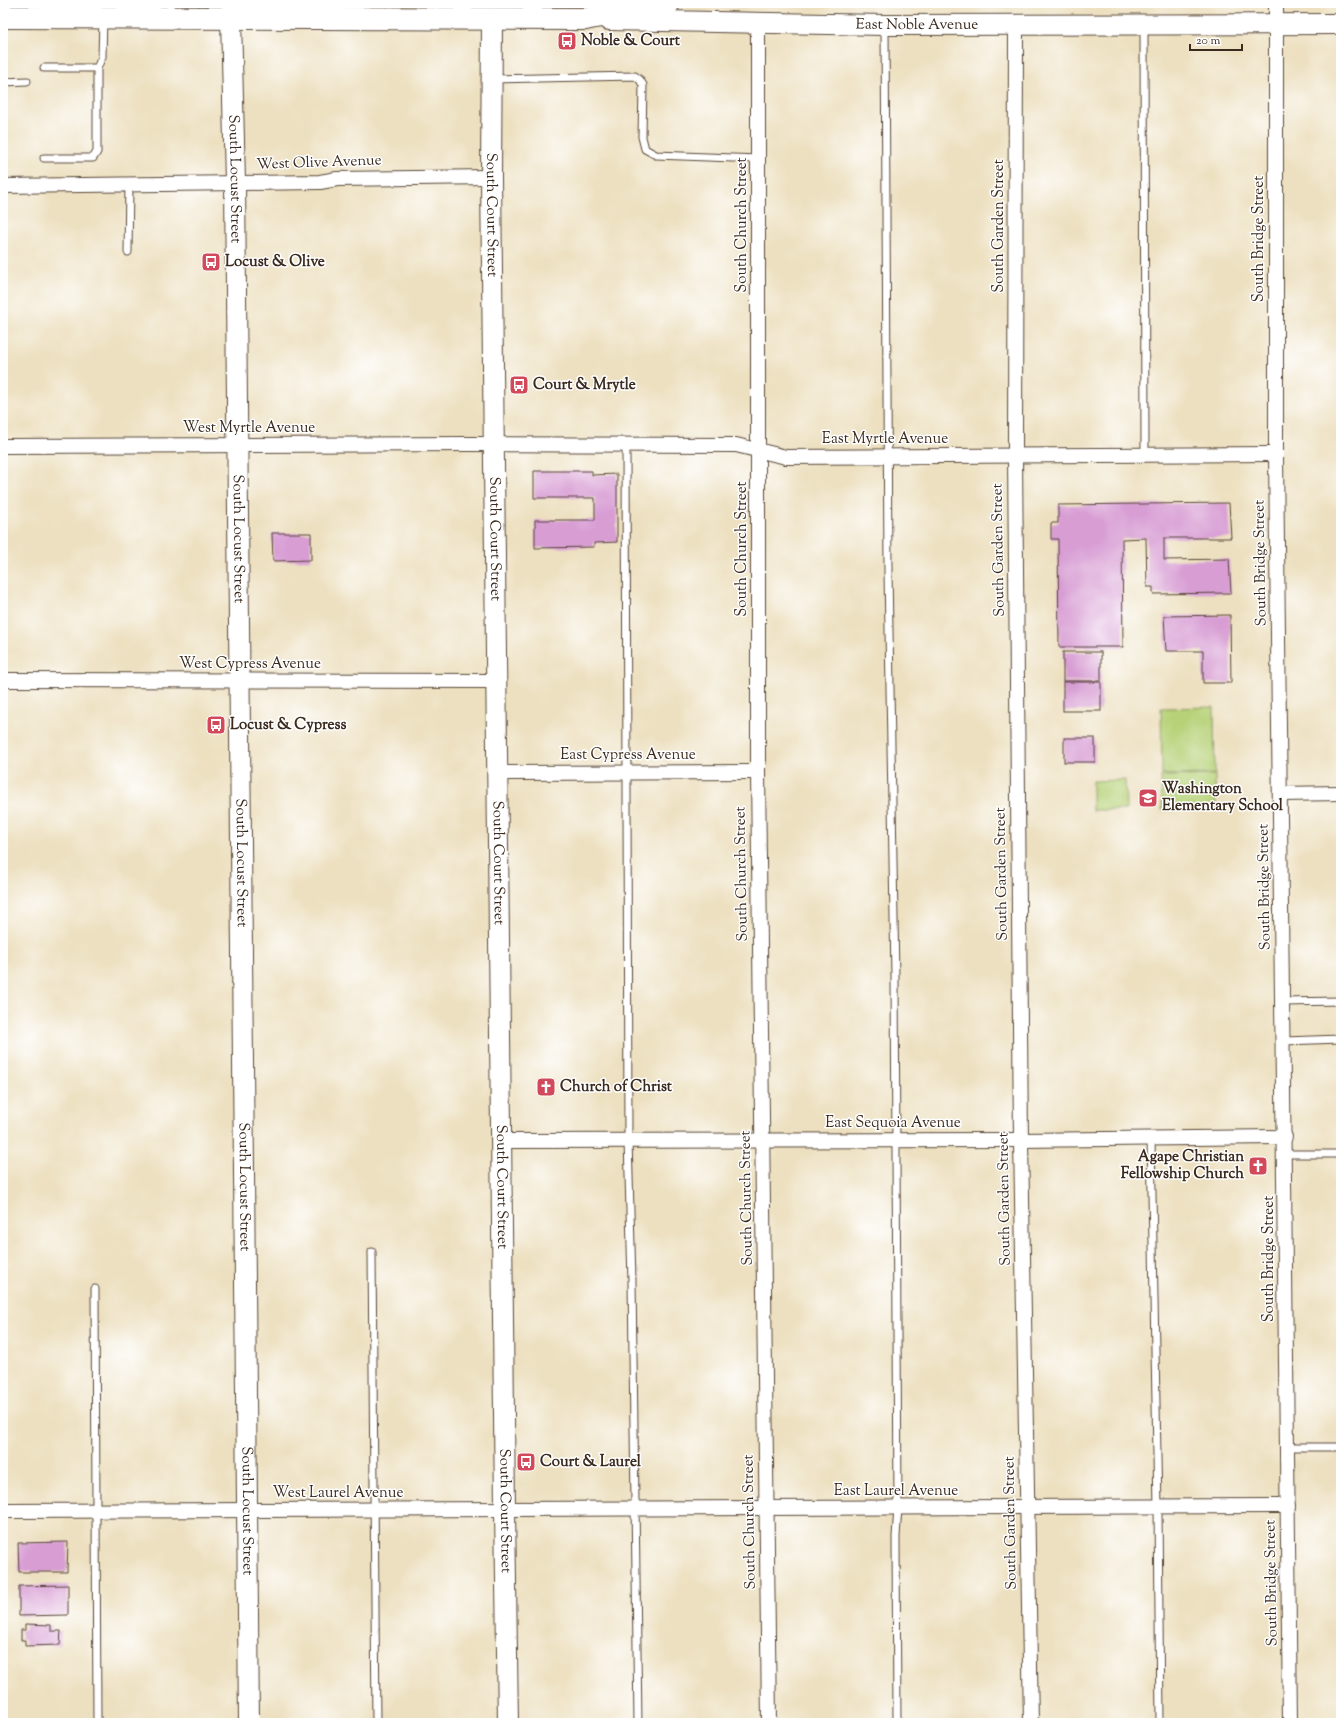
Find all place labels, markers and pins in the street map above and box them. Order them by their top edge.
bus stop icon: Noble & Court [556,30,578,52]
place label: Noble & Court [581,31,681,52]
bus stop icon: Locust & Olive [200,251,222,273]
place label: Locust & Olive [225,252,325,273]
bus stop icon: Court & Mrytle [508,374,530,396]
place label: Court & Mrytle [533,375,636,396]
bus stop icon: Locust & Cypress [205,714,227,736]
place label: Locust & Cypress [230,715,346,736]
place label: Washington Elementary School [1162,779,1284,817]
school or university icon: Washington Elementary School [1137,787,1159,809]
church icon: Church of Christ [535,1076,557,1098]
place label: Church of Christ [560,1077,673,1098]
place label: Agape Christian Fellowship Church [1121,1147,1244,1185]
church icon: Agape Christian Fellowship Church [1247,1155,1269,1177]
bus stop icon: Court & Laurel [515,1451,537,1473]
place label: Court & Laurel [540,1452,642,1473]

